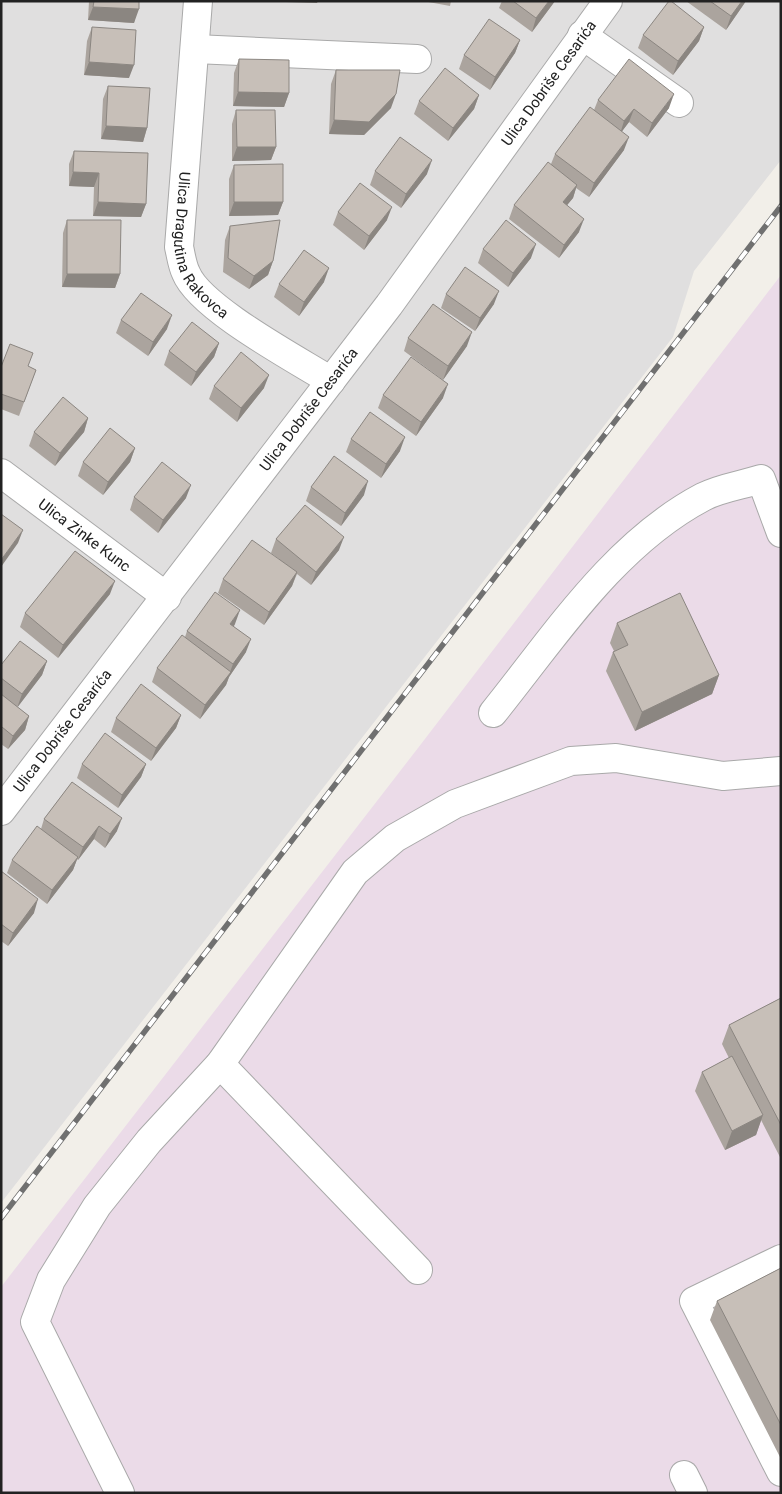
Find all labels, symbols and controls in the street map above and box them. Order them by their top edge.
street label: Ulica Dobriše Cesarića [498,17,600,149]
street label: Ulica Dragutina Rakovca [170,171,232,322]
street label: Ulica Dobriše Cesarića [256,344,362,475]
street label: Ulica Zinke Kunc [35,495,134,576]
street label: Ulica Dobriše Cesarića [10,666,115,796]

